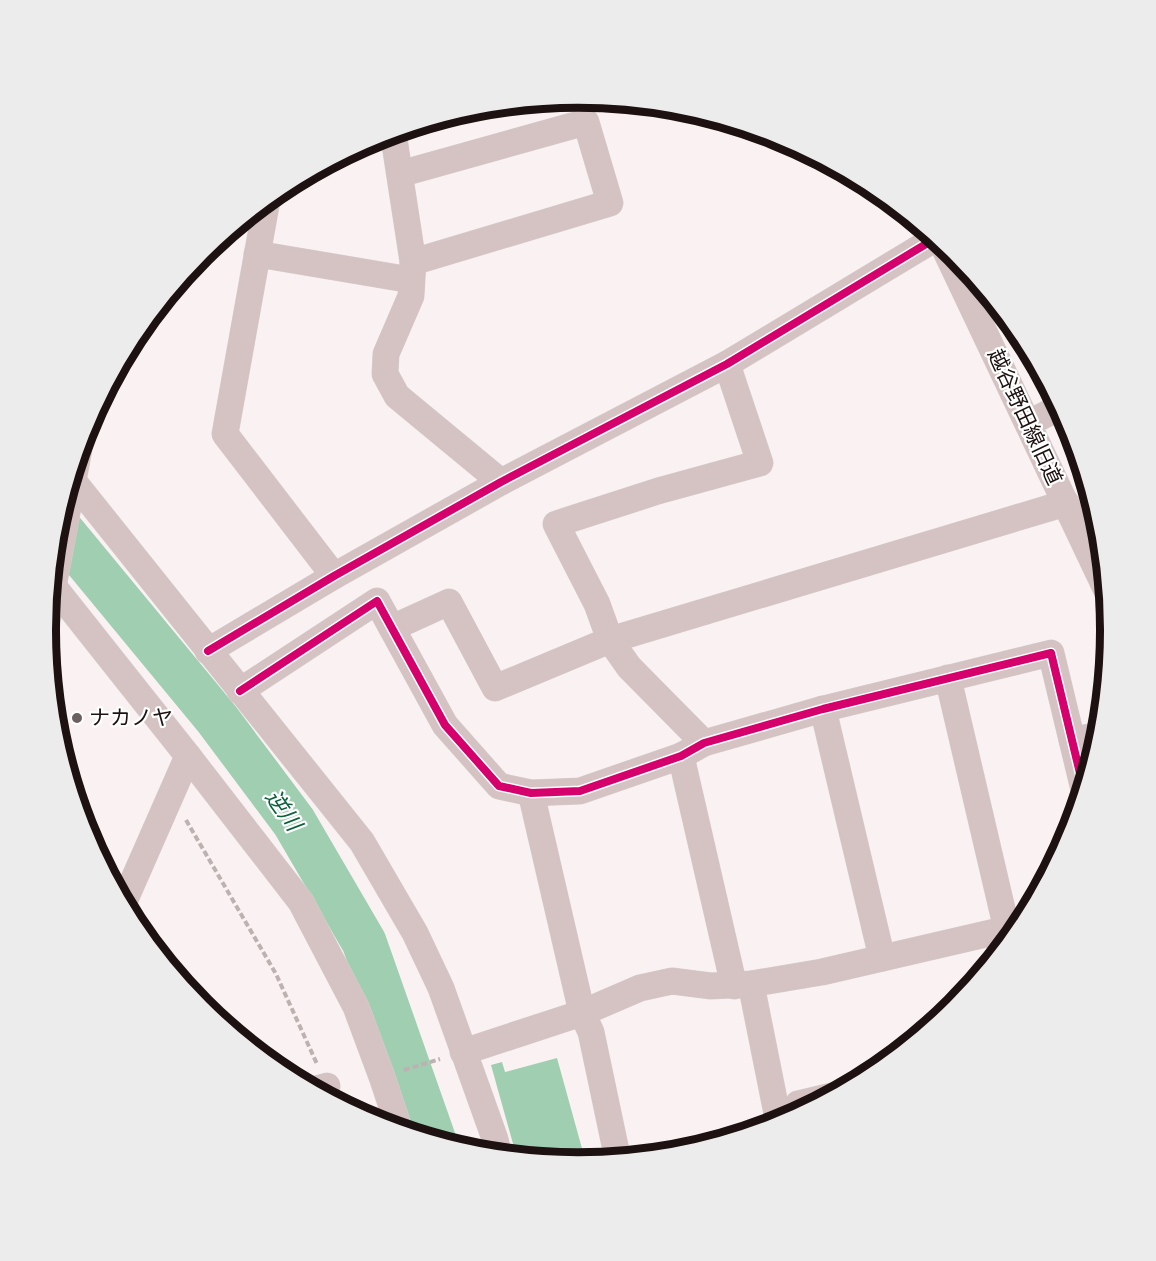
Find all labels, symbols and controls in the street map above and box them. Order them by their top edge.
street label: 越谷野田線旧道 [983,345,1067,489]
place label: ナカノヤ [89,706,173,730]
marker: ナカノヤ [70,711,84,725]
water label: 逆川 [261,785,308,837]

